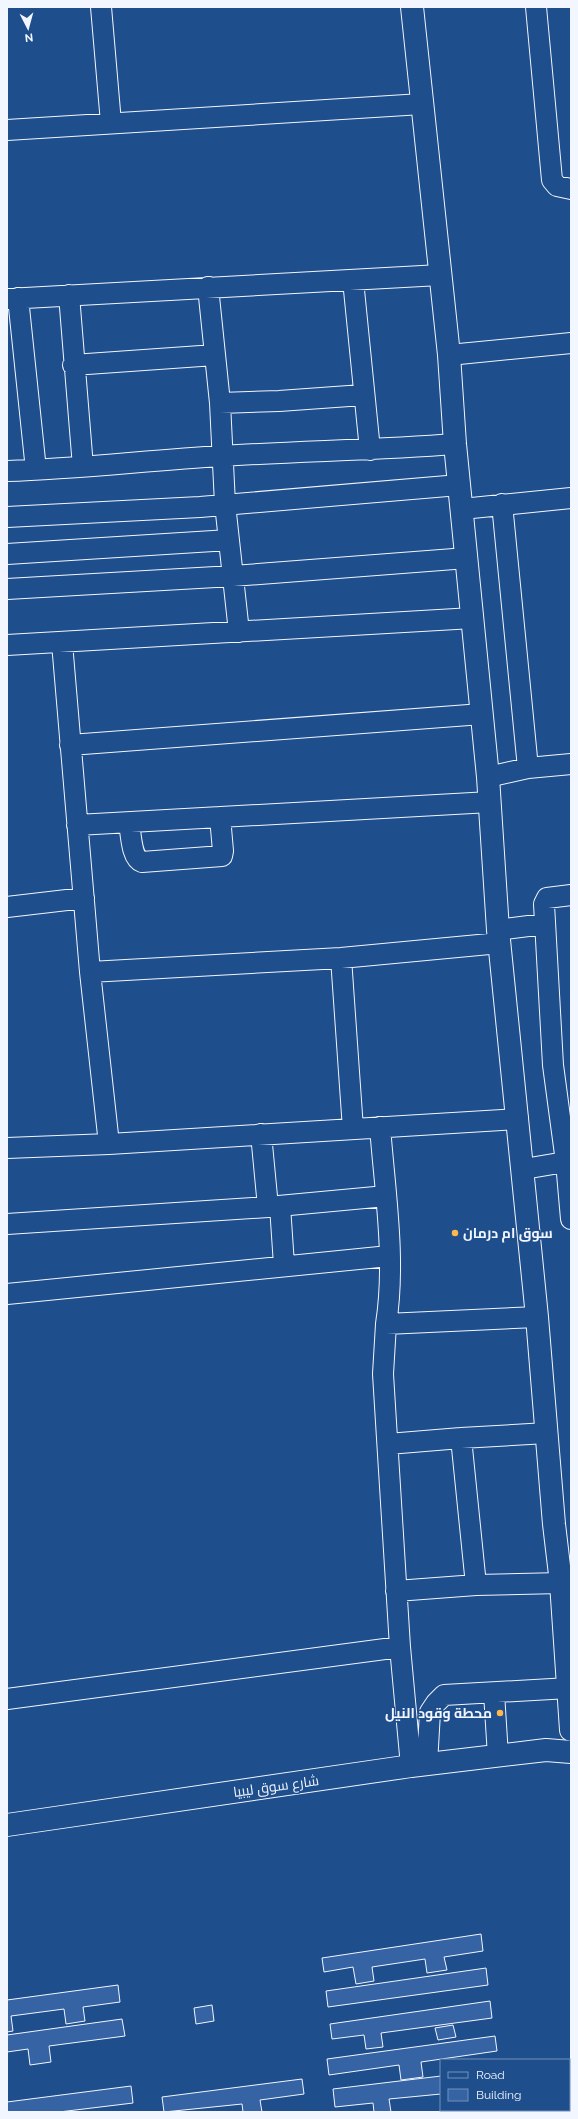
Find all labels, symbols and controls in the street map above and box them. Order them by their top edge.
north arrow [8,8,48,48]
text: N [24,31,34,44]
place label: سوق ام درمان [463,1225,553,1243]
marker: سوق ام درمان [450,1228,460,1238]
place label: محطة وقود النيل [385,1705,492,1722]
marker: محطة وقود النيل [495,1708,505,1718]
street label: شارع سوق ليبيا [232,1772,320,1801]
legend [440,2059,570,2111]
text: Road [476,2068,505,2082]
text: Building [476,2088,522,2102]

